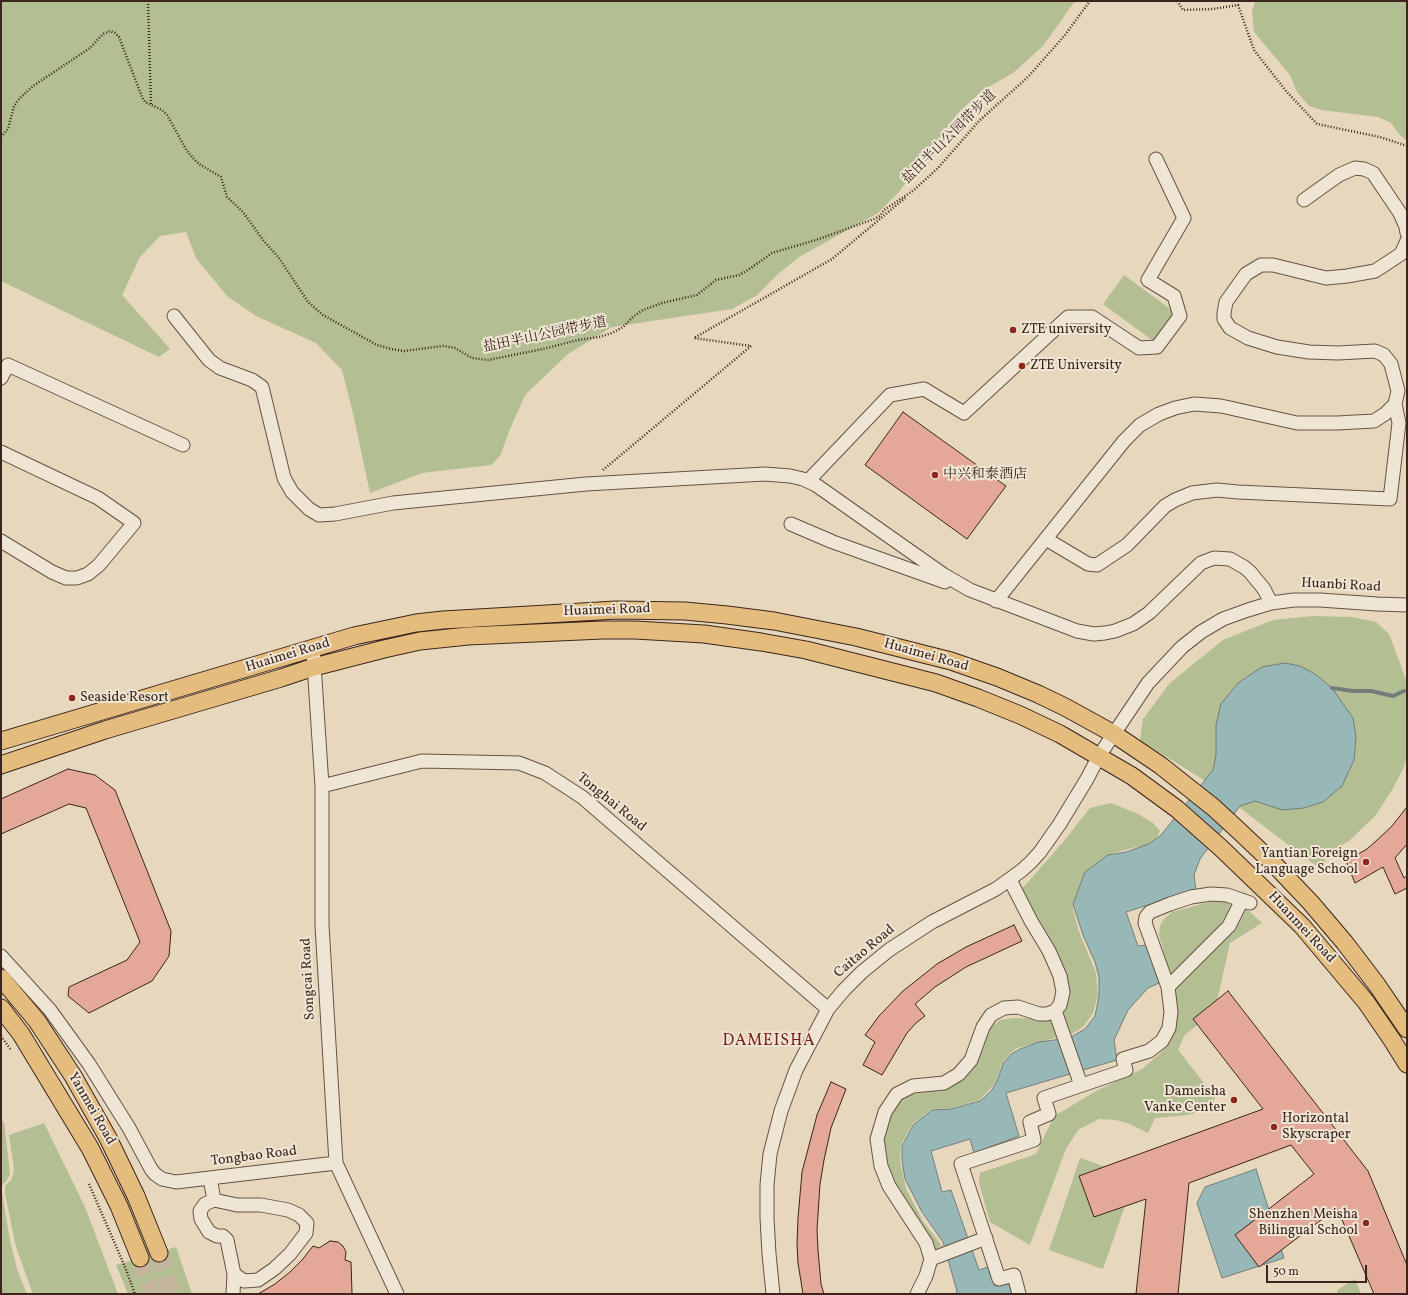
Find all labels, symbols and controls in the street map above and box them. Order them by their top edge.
street label: 盐田半山公园带步道 [900,88,1000,188]
street label: 盐田半山公园带步道 [482,315,608,357]
place label: ZTE university [1021,322,1111,338]
marker: ZTE university [1008,325,1018,335]
place label: ZTE University [1030,358,1122,374]
marker: ZTE University [1017,361,1027,371]
place label: 中兴和泰酒店 [943,467,1027,483]
marker: 中兴和泰酒店 [930,470,940,480]
street label: Huanbi Road [1301,576,1381,596]
street label: Huaimei Road [563,601,651,621]
street label: Huaimei Road [244,635,332,677]
street label: Huaimei Road [882,636,970,676]
place label: Seaside Resort [80,690,169,706]
marker: Seaside Resort [67,693,77,703]
street label: Tonghai Road [573,770,649,836]
place label: Yantian Foreign Language School [1255,846,1358,878]
marker: Yantian Foreign Language School [1361,857,1371,867]
street label: Huanmei Road [1264,889,1338,967]
street label: Caitao Road [831,922,899,982]
street label: Songcai Road [298,937,320,1021]
district label: DAMEISHA [723,1032,815,1052]
street label: Yanmei Road [64,1070,118,1148]
place label: Dameisha Vanke Center [1144,1084,1226,1116]
marker: Dameisha Vanke Center [1229,1095,1239,1105]
place label: Horizontal Skyscraper [1282,1111,1351,1144]
marker: Horizontal Skyscraper [1269,1122,1279,1132]
street label: Tongbao Road [210,1143,298,1171]
place label: Shenzhen Meisha Bilingual School [1249,1207,1358,1240]
marker: Shenzhen Meisha Bilingual School [1361,1218,1371,1228]
scale bar [1268,1257,1369,1283]
text: 50 m [1273,1264,1299,1280]

